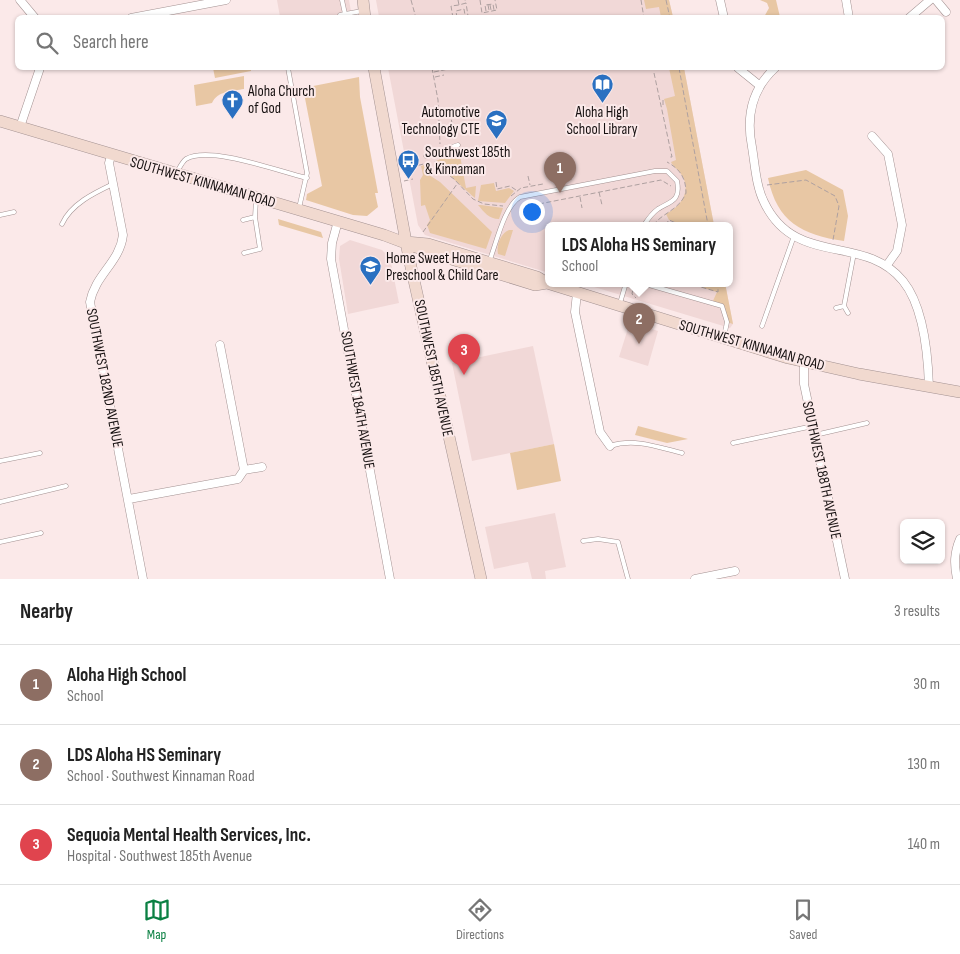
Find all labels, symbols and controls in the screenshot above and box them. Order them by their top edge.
search box [15,15,945,70]
icon: search [33,29,61,57]
text: Search here [73,31,149,54]
library icon: Aloha High School Library [590,72,614,103]
place label: Aloha Church of God [247,82,315,118]
church icon: Aloha Church of God [220,88,244,119]
place label: Automotive Technology CTE [401,103,480,139]
place label: Aloha High School Library [566,103,638,139]
school or university icon: Automotive Technology CTE [484,109,508,140]
place label: Southwest 185th & Kinnaman [425,143,510,179]
bus stop icon: Southwest 185th & Kinnaman [397,149,421,180]
pin: 1 [544,152,576,193]
street label: SOUTHWEST KINNAMAN ROAD [128,153,278,212]
your location [519,199,545,225]
popup [545,222,733,287]
text: LDS Aloha HS Seminary [562,234,716,257]
place label: Home Sweet Home Preschool & Child Care [386,249,499,285]
school or university icon: Home Sweet Home Preschool & Child Care [358,255,382,286]
text: School [562,257,598,276]
street label: SOUTHWEST 185TH AVENUE [410,298,457,438]
pin: 2 [623,303,655,344]
street label: SOUTHWEST 182ND AVENUE [82,307,127,449]
street label: SOUTHWEST KINNAMAN ROAD [677,316,827,375]
street label: SOUTHWEST 184TH AVENUE [336,330,379,470]
pin: 3 [448,334,480,375]
street label: SOUTHWEST 188TH AVENUE [798,399,845,541]
map controls [900,519,945,564]
button: layers [900,519,945,564]
text: Nearby [20,599,73,624]
text: 3 results [894,602,940,621]
text: Aloha High School [67,664,186,687]
text: 1 [33,675,39,694]
text: 30 m [913,675,940,694]
text: School [67,687,103,706]
text: LDS Aloha HS Seminary [67,744,221,767]
text: 2 [32,755,40,774]
text: 130 m [908,755,940,774]
text: School · Southwest Kinnaman Road [67,767,255,786]
text: Sequoia Mental Health Services, Inc. [67,824,311,847]
text: 3 [32,835,40,854]
text: 140 m [908,835,940,854]
text: Hospital · Southwest 185th Avenue [67,847,252,866]
tab: Map [143,896,171,943]
tab: Directions [456,896,504,943]
tab: Saved [789,896,817,943]

